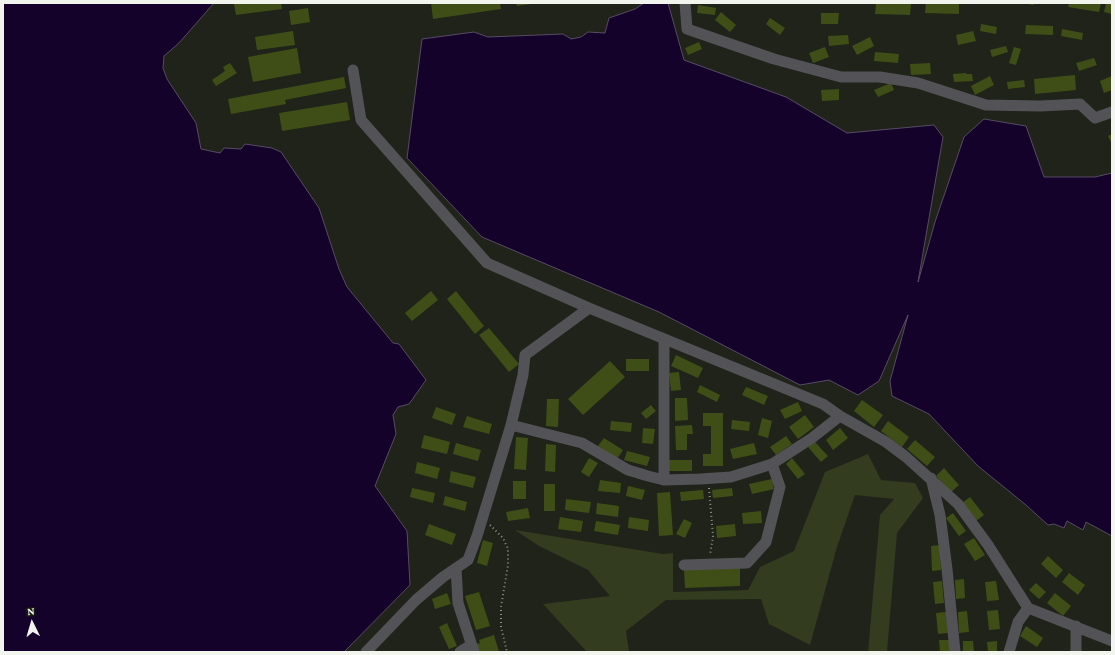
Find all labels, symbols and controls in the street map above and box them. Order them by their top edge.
north arrow [12,603,52,643]
text: N [27,605,35,617]

